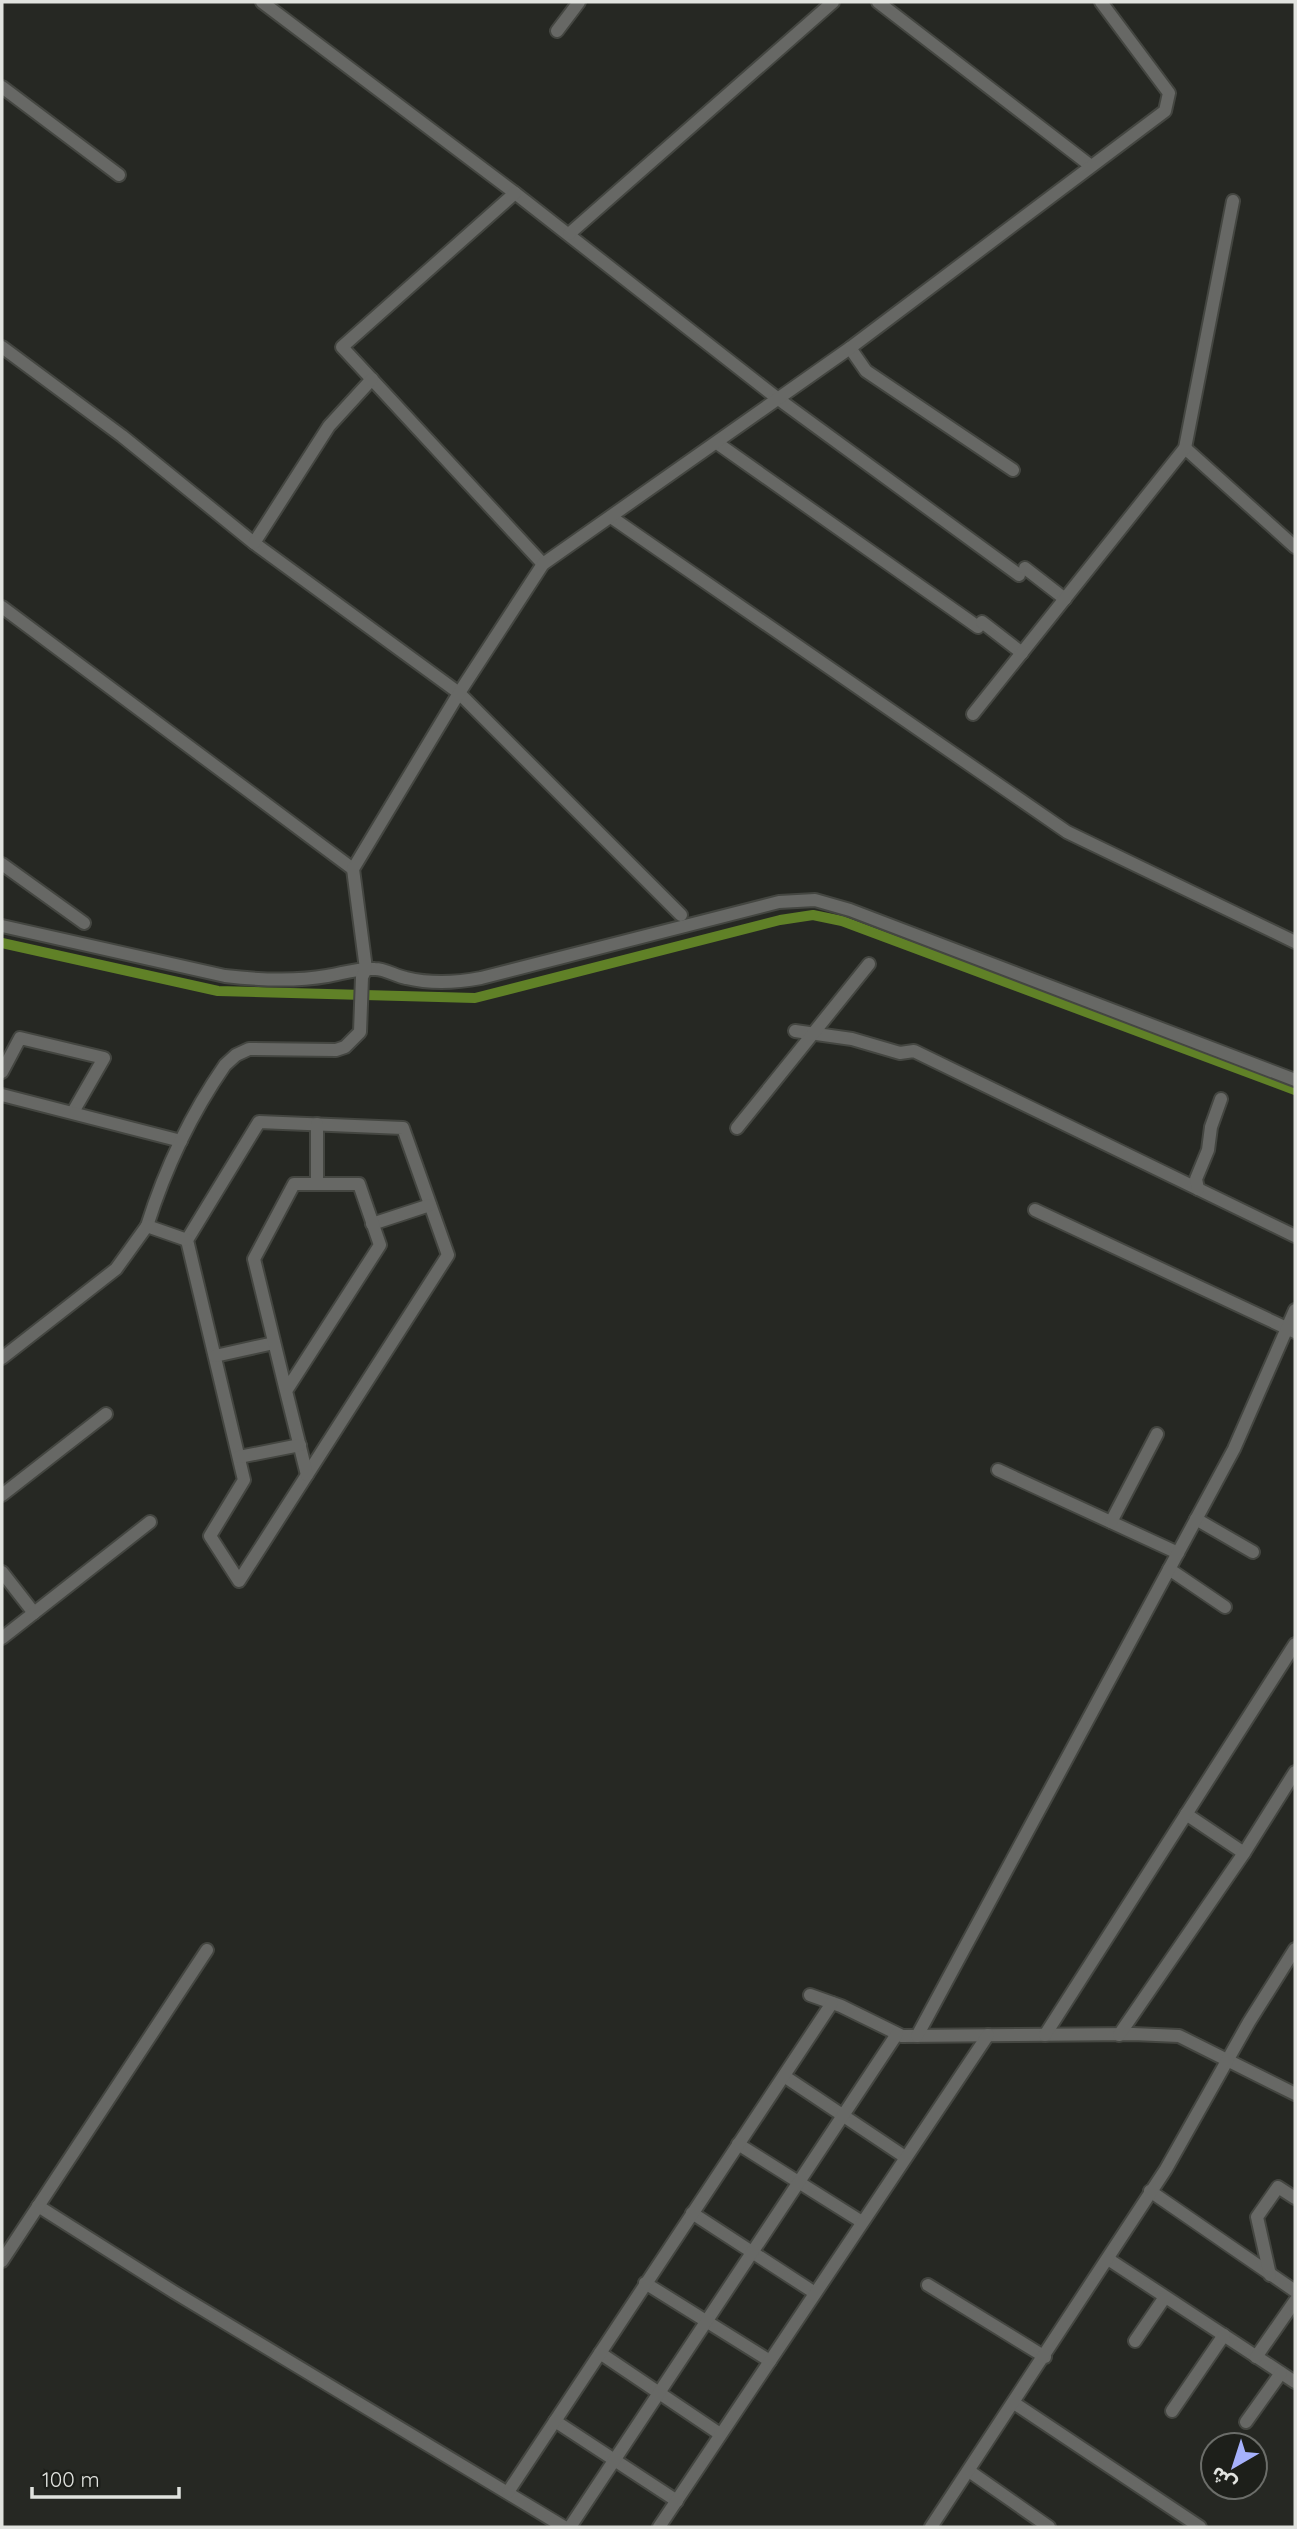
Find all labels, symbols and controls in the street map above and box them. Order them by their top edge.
north arrow [1199,2431,1269,2501]
scale bar [32,2456,178,2500]
text: ش [1206,2462,1241,2497]
text: 100 m [42,2466,100,2492]

